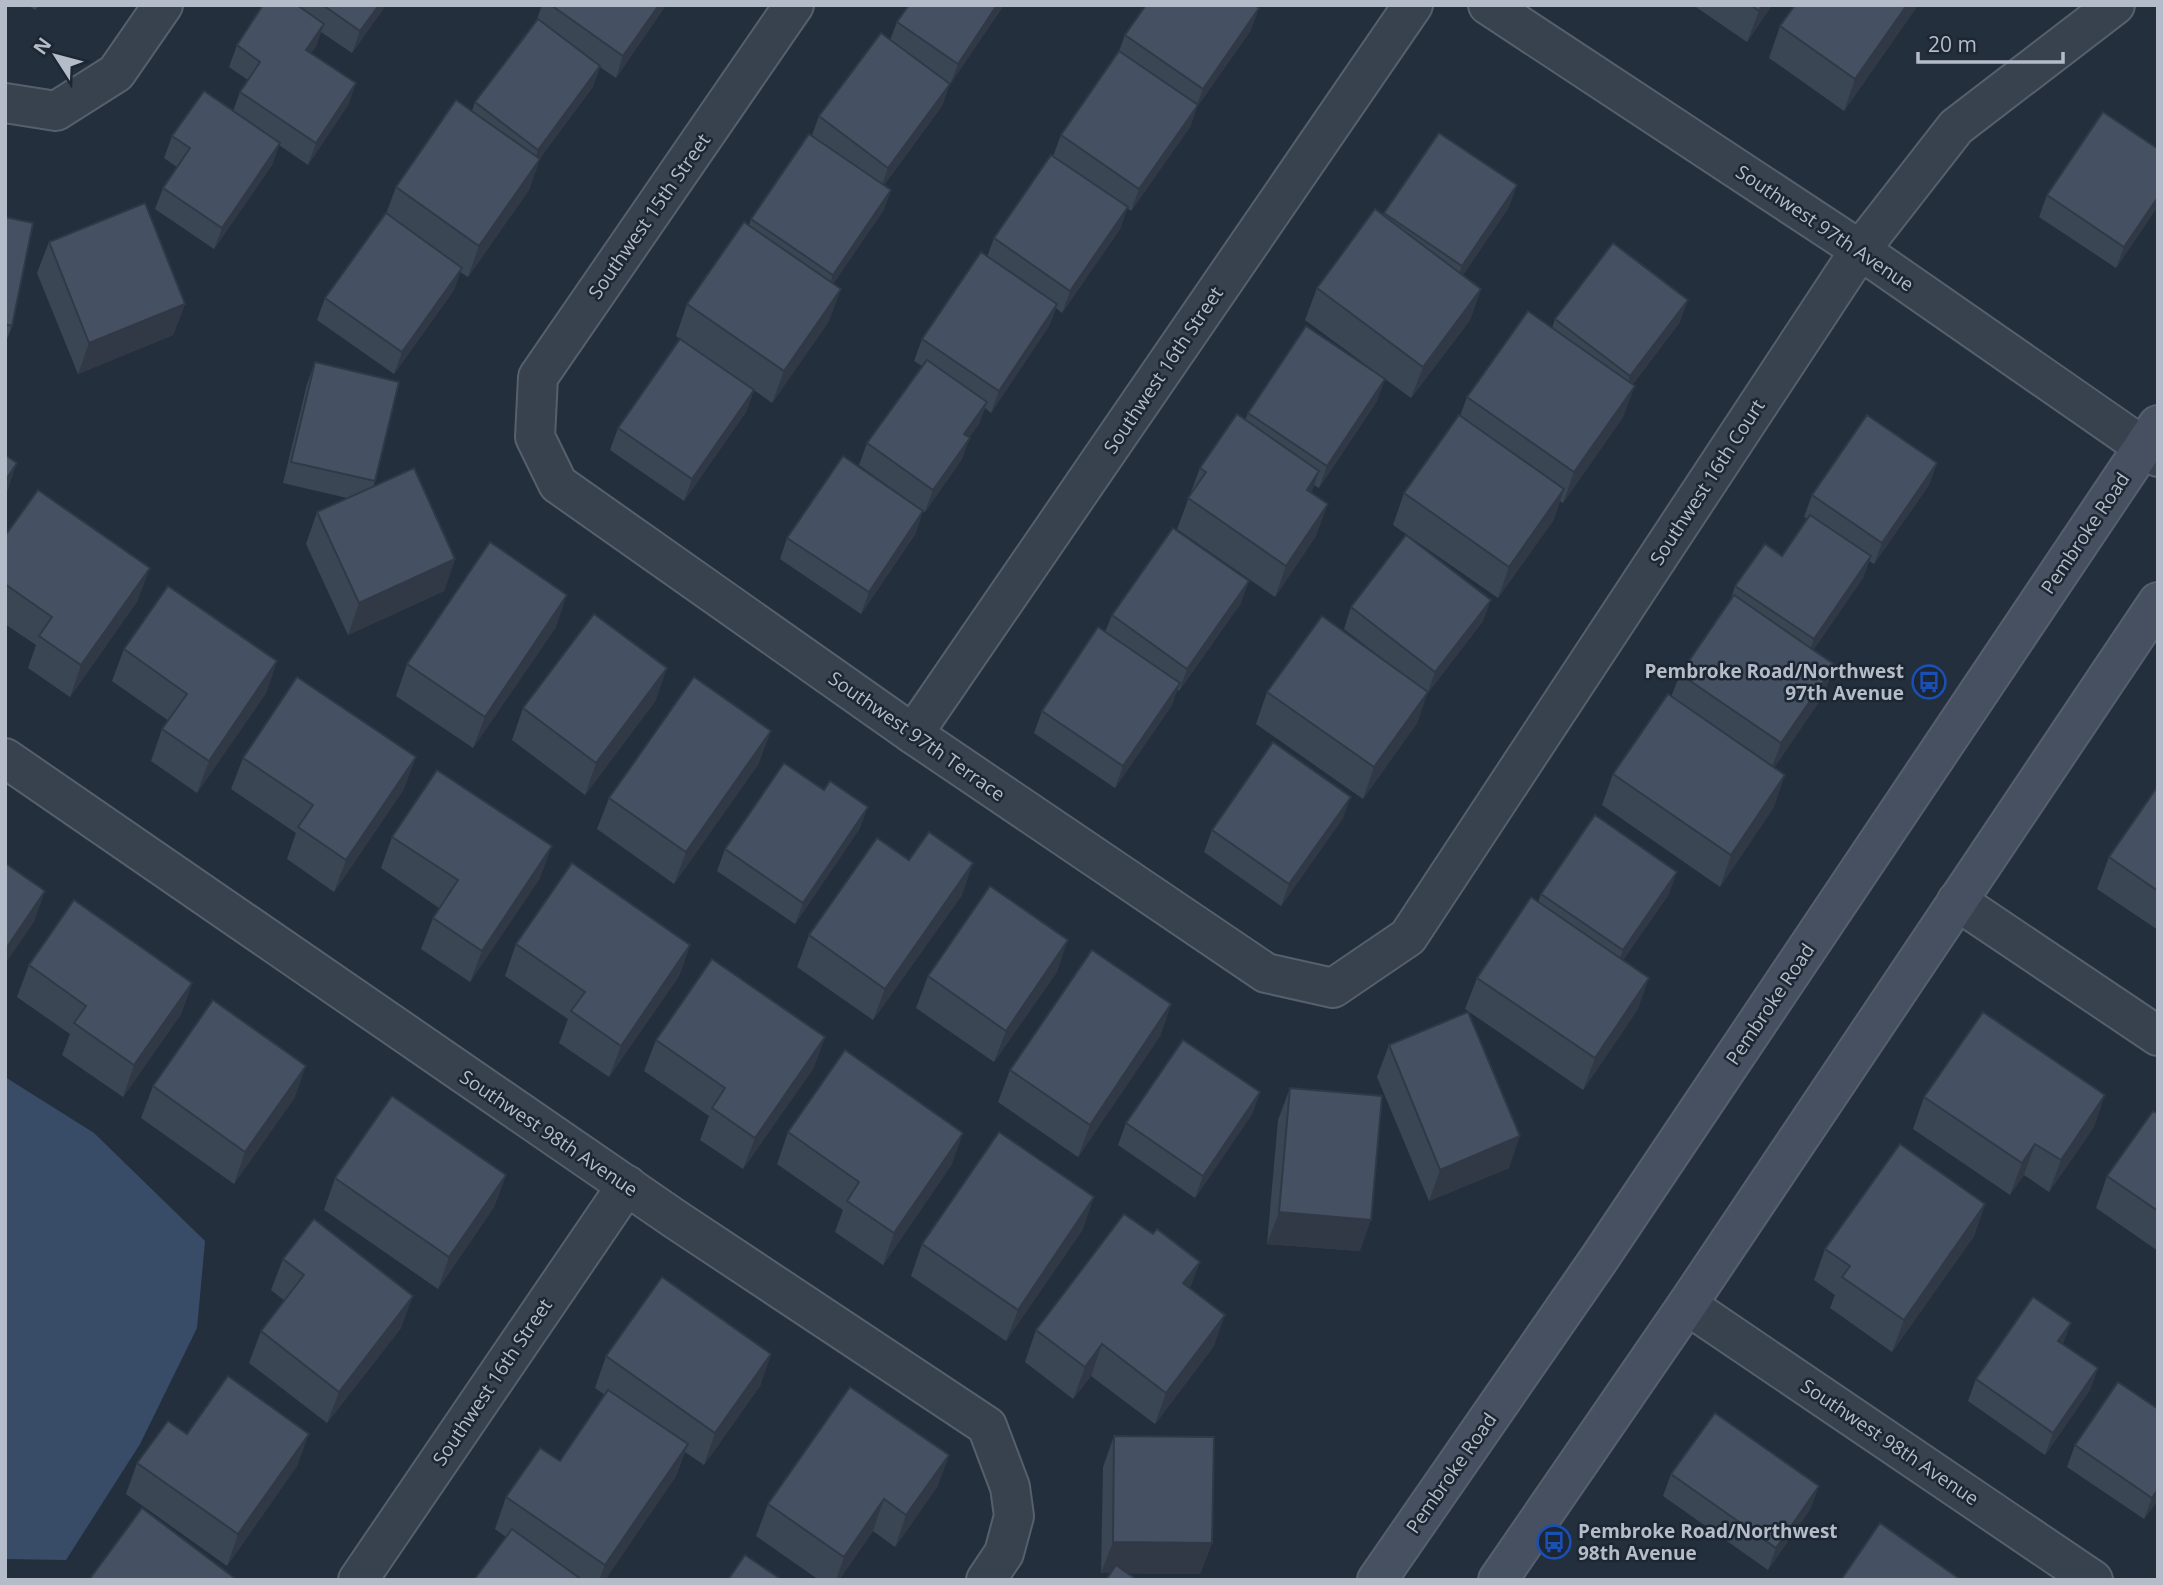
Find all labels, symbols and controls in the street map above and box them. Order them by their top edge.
north arrow [21,21,91,91]
scale bar [1918,21,2063,65]
text: 20 m [1928,30,1977,58]
text: N [27,32,57,60]
street label: Southwest 15th Street [582,128,716,304]
street label: Southwest 97th Avenue [1731,159,1919,297]
street label: Southwest 16th Street [1097,281,1229,459]
street label: Southwest 16th Court [1644,394,1771,570]
street label: Pembroke Road [2035,467,2135,599]
place label: Pembroke Road/Northwest 97th Avenue [1644,658,1904,706]
bus stop icon: Pembroke Road/Northwest 97th Avenue [1910,663,1948,701]
street label: Southwest 97th Terrace [823,665,1011,807]
street label: Pembroke Road [1720,938,1820,1070]
street label: Southwest 98th Avenue [455,1064,643,1202]
street label: Southwest 16th Street [426,1293,558,1471]
street label: Southwest 98th Avenue [1796,1373,1984,1511]
street label: Pembroke Road [1400,1408,1502,1538]
place label: Pembroke Road/Northwest 98th Avenue [1578,1518,1838,1566]
bus stop icon: Pembroke Road/Northwest 98th Avenue [1535,1523,1573,1561]

